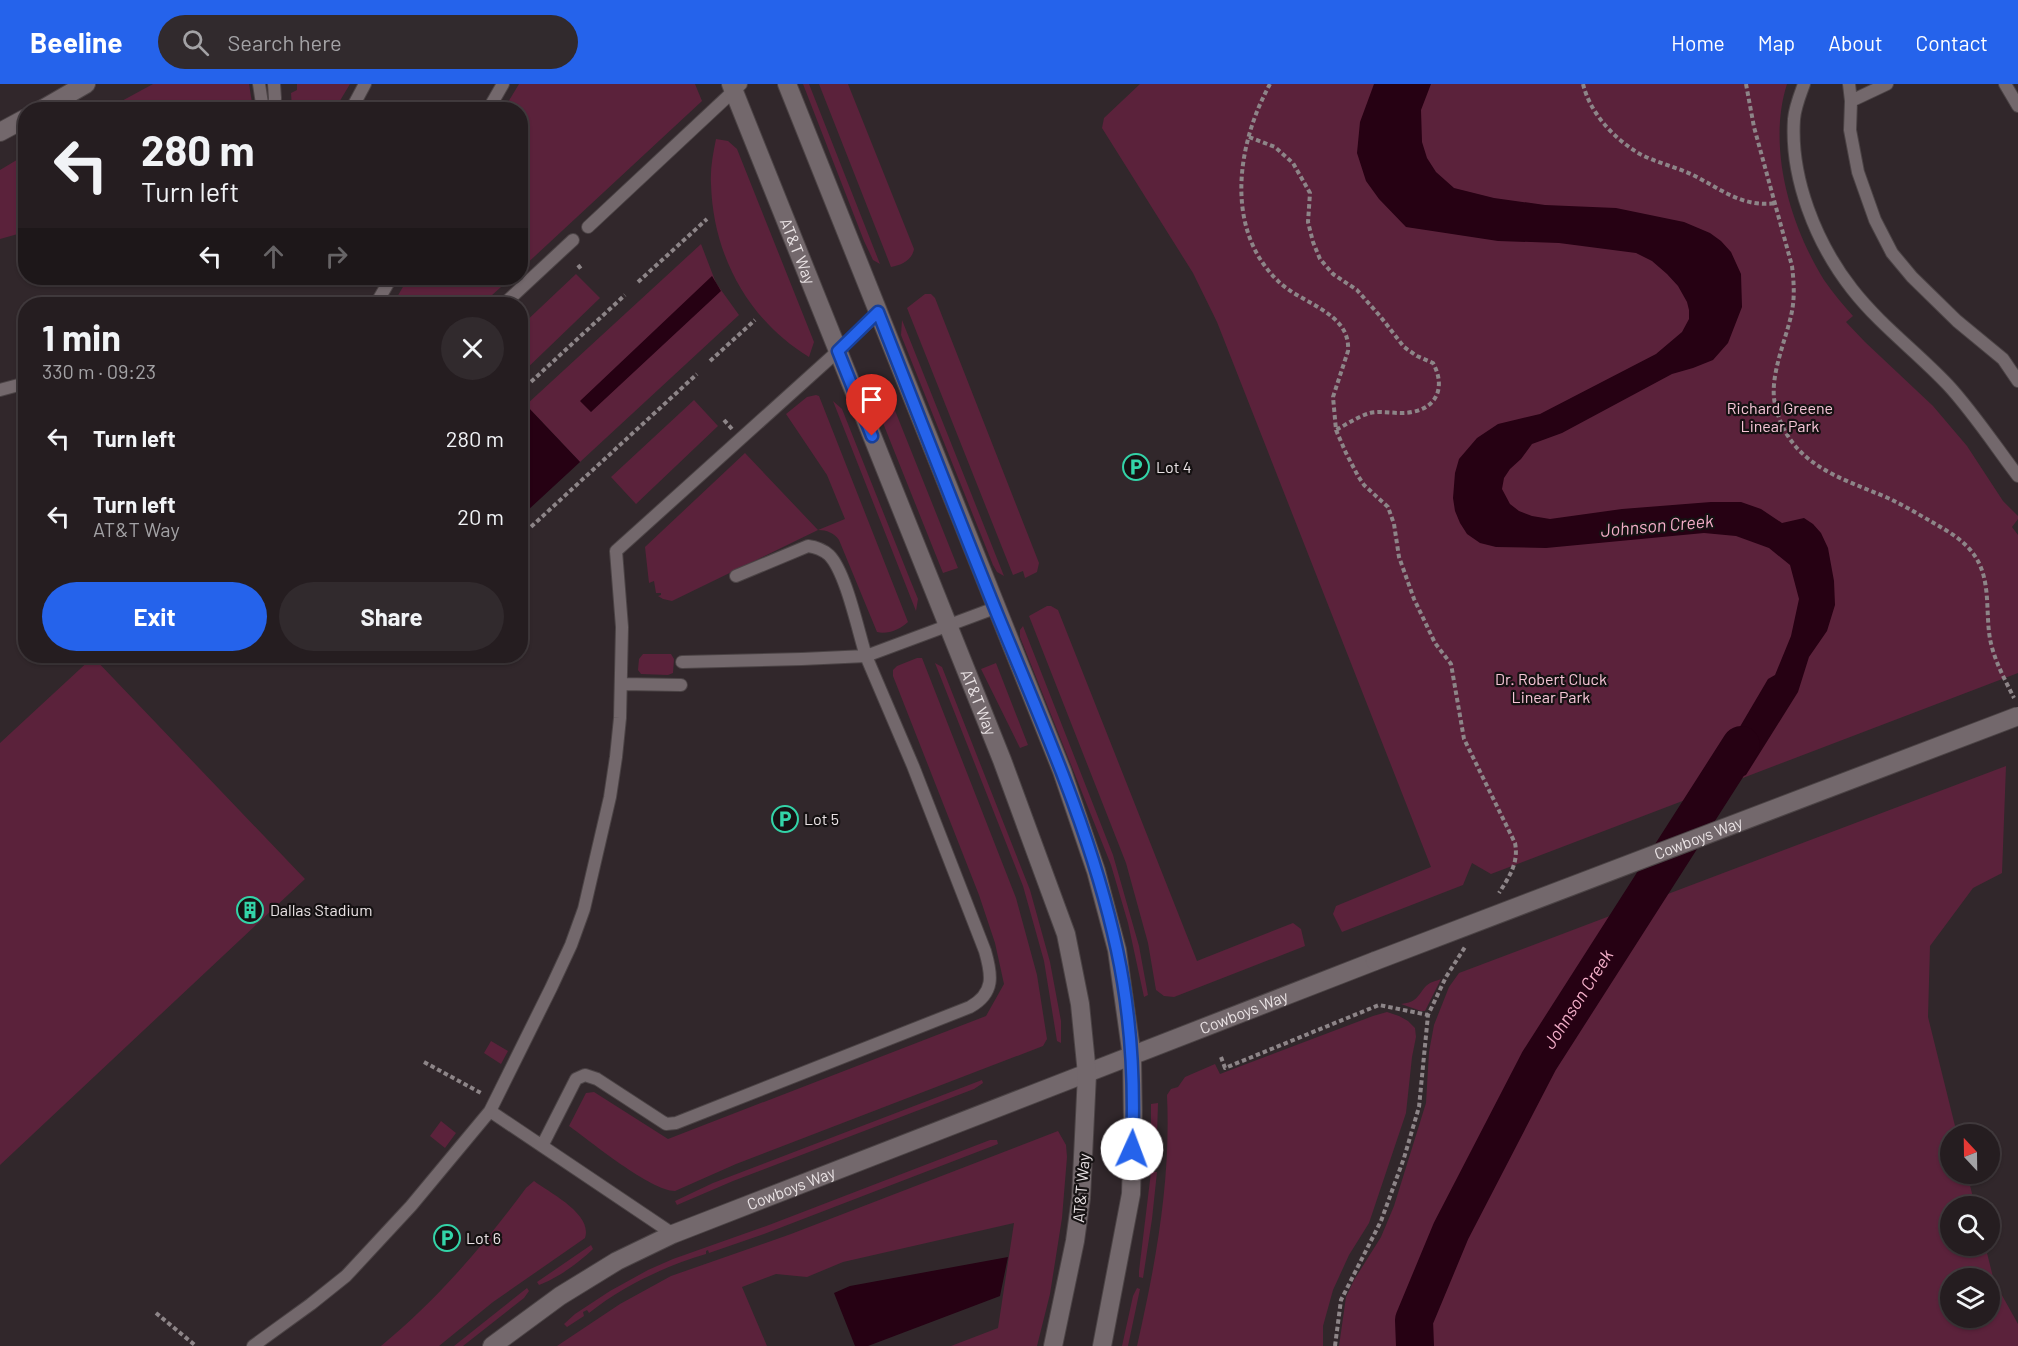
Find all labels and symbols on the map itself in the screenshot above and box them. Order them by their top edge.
street label: AT&T Way [777,215,820,287]
pin [846,374,897,436]
park label: Richard Greene Linear Park [1727,398,1833,435]
parking icon: Lot 4 [1121,452,1151,482]
place label: Lot 4 [1156,457,1192,476]
water label: Johnson Creek [1599,509,1715,541]
street label: AT&T Way [958,666,1001,738]
park label: Dr. Robert Cluck Linear Park [1495,669,1607,706]
parking icon: Lot 5 [770,804,800,834]
place label: Lot 5 [804,809,839,828]
street label: Cowboys Way [1651,812,1746,863]
building icon: Dallas Stadium [235,895,265,925]
place label: Dallas Stadium [270,900,372,919]
water label: Johnson Creek [1538,945,1618,1053]
street label: Cowboys Way [1197,986,1291,1037]
position arrow [1100,1117,1164,1181]
north arrow [1940,1124,2000,1184]
street label: AT&T Way [1068,1152,1093,1223]
street label: Cowboys Way [744,1162,838,1213]
parking icon: Lot 6 [432,1223,462,1253]
place label: Lot 6 [466,1228,501,1247]

